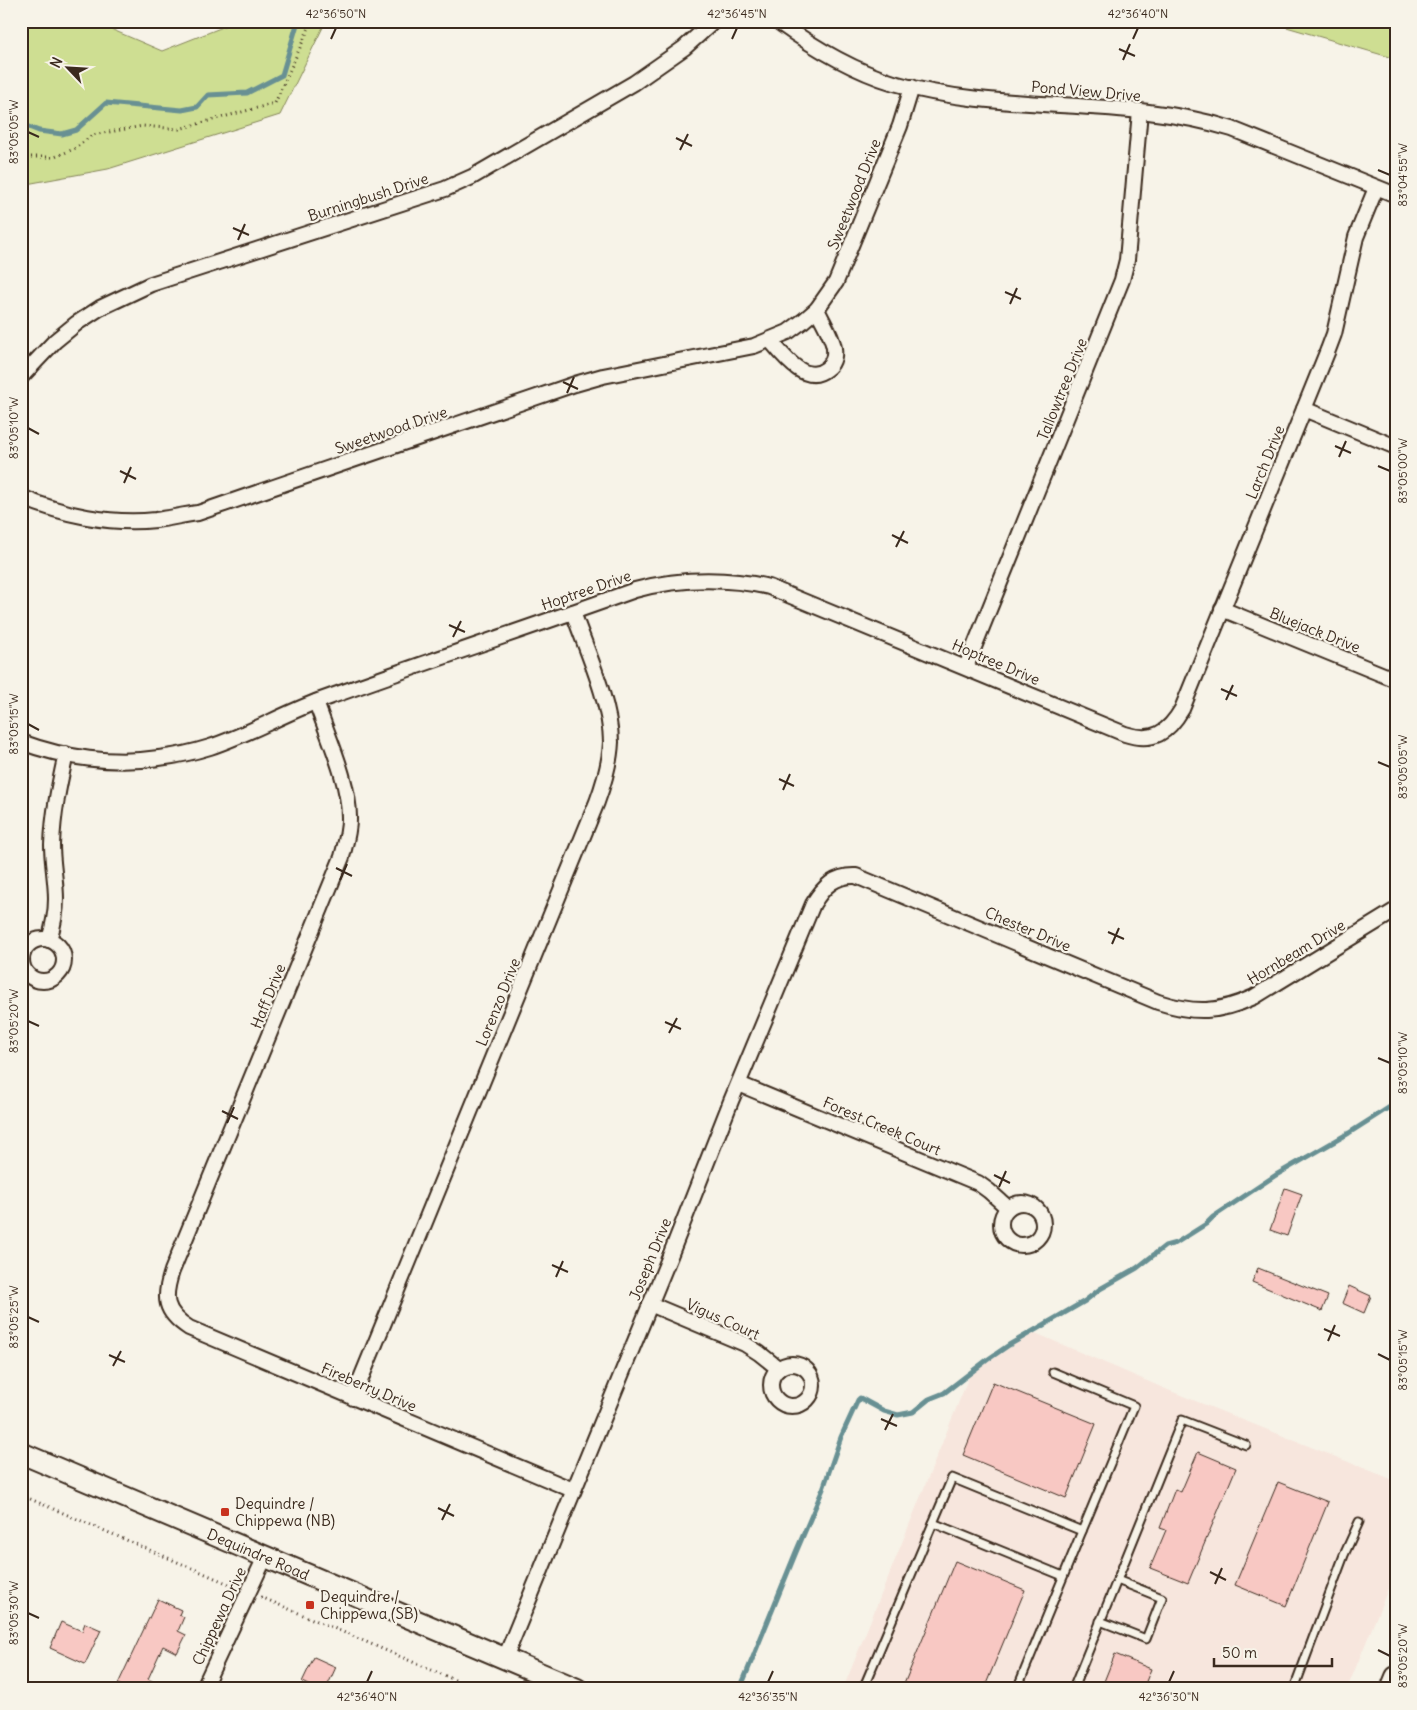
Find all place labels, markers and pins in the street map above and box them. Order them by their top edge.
place label: Dequindre / Chippewa (NB) [235,1494,335,1530]
marker: Dequindre / Chippewa (NB) [219,1506,231,1518]
place label: Dequindre / Chippewa (SB) [320,1587,418,1623]
marker: Dequindre / Chippewa (SB) [304,1599,316,1611]

